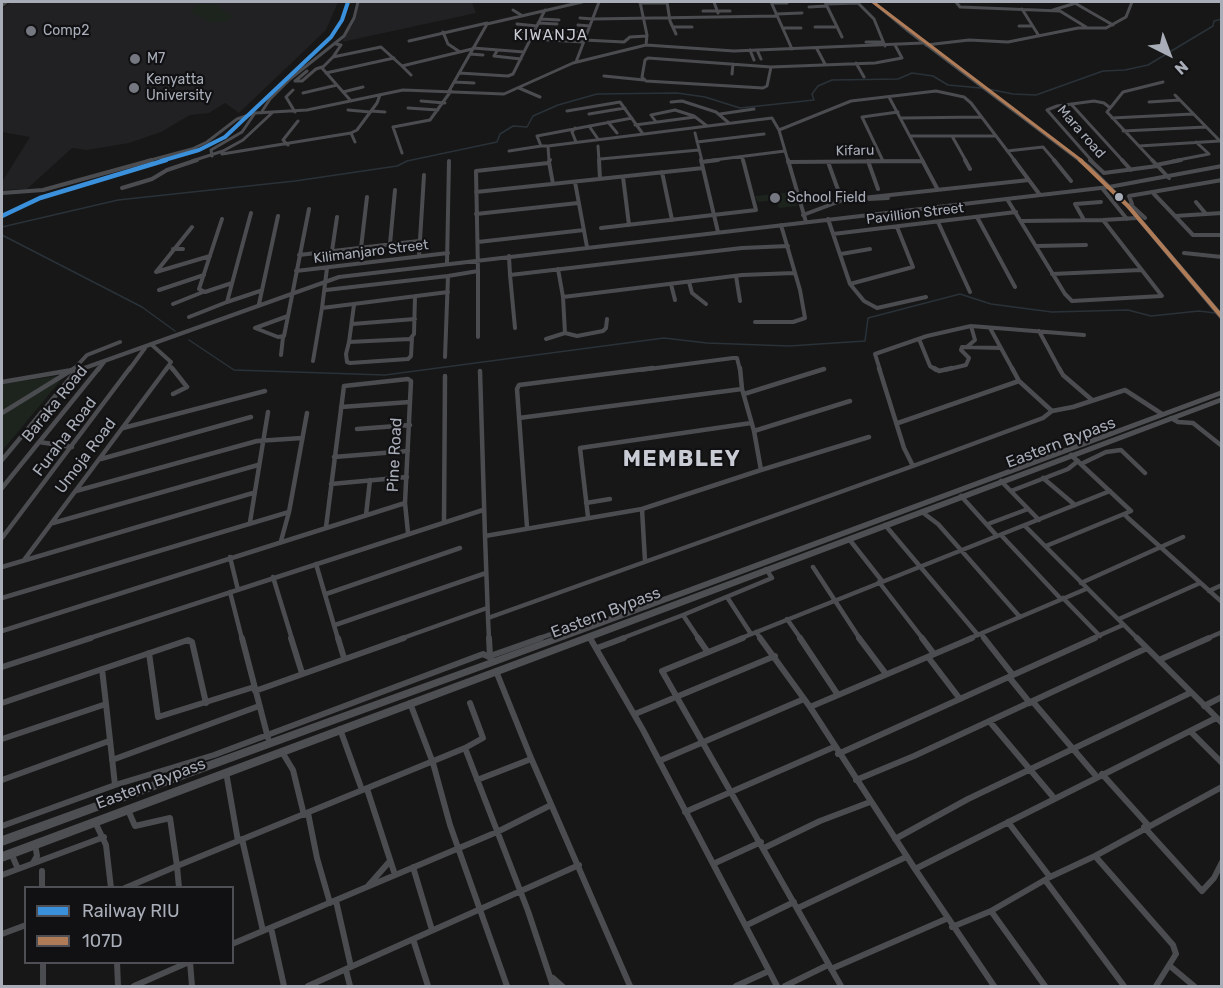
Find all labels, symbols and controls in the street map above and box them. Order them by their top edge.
place label: Comp2 [43,23,89,39]
marker: Comp2 [24,24,38,38]
north arrow [1139,24,1199,84]
district label: KIWANJA [513,27,589,45]
place label: M7 [147,51,165,67]
marker: M7 [128,52,142,66]
text: N [1171,57,1192,79]
place label: Kenyatta University [146,72,212,104]
marker: Kenyatta University [127,81,141,95]
street label: Mara road [1054,102,1108,162]
street label: Kifaru [836,142,874,160]
place label: School Field [787,190,866,206]
marker: School Field [768,191,782,205]
unlabelled marker [1113,191,1125,203]
street label: Pavillion Street [865,200,965,228]
street label: Kilimanjaro Street [313,237,429,267]
street label: Baraka Road [18,362,92,446]
street label: Furaha Road [29,394,101,480]
street label: Eastern Bypass [1004,413,1118,473]
street label: Umoja Road [51,415,121,497]
street label: Pine Road [383,417,407,493]
district label: MEMBLEY [623,447,741,473]
street label: Eastern Bypass [549,583,663,643]
street label: Eastern Bypass [94,754,208,814]
legend [24,886,234,964]
text: Railway RIU [82,900,180,922]
text: 107D [82,930,123,952]

